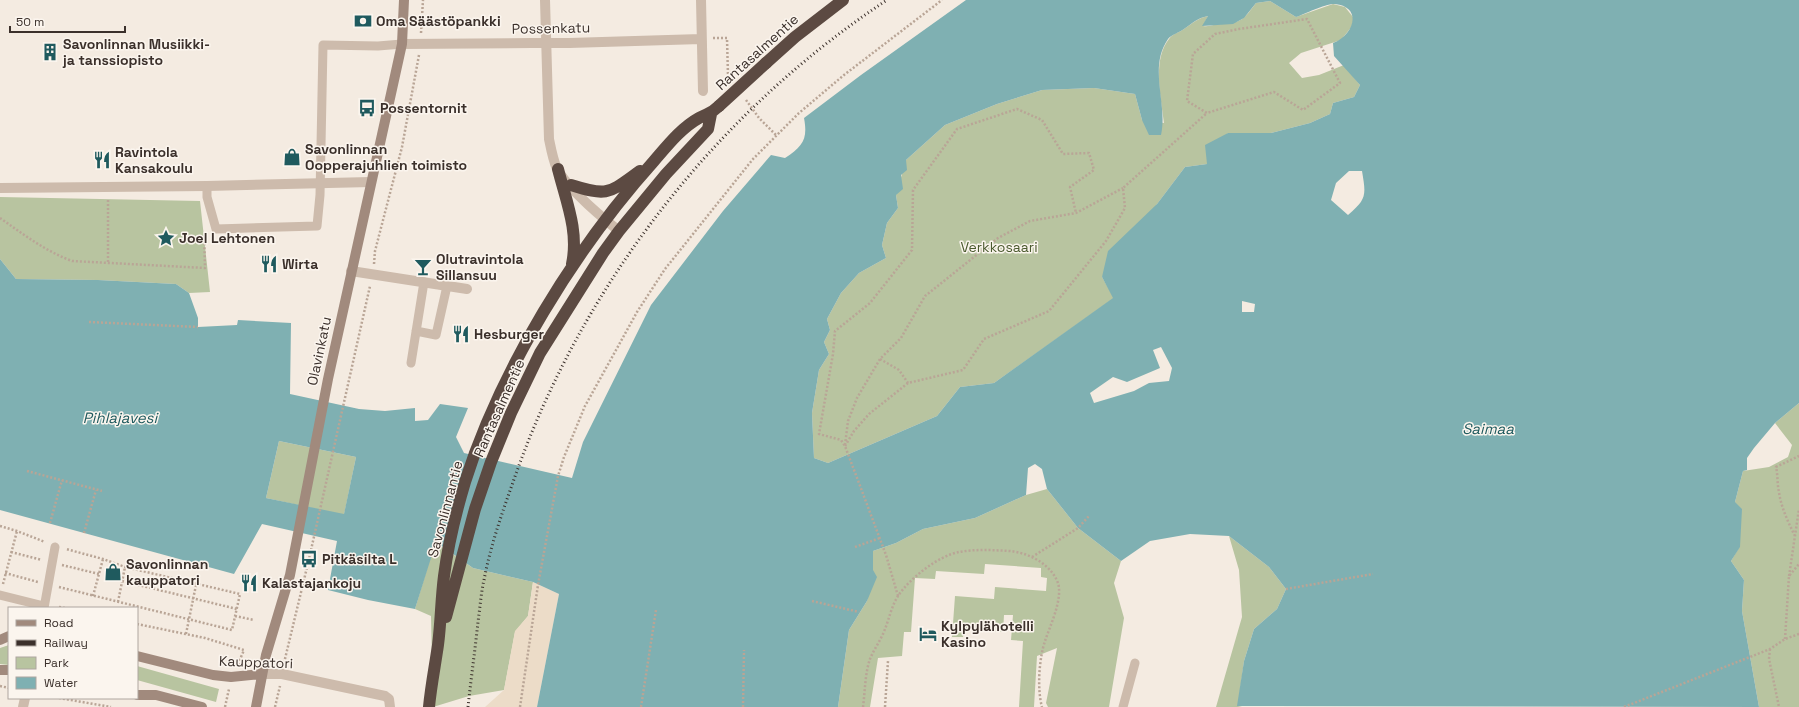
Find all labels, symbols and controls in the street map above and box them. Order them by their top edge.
scale bar [10,8,125,34]
street label: Rantasalmentie [712,10,802,94]
bank icon: Oma Säästöpankki [353,11,373,31]
place label: Oma Säästöpankki [376,12,501,30]
text: 50 m [16,14,44,30]
street label: Possenkatu [512,18,590,38]
place label: Savonlinnan Musiikki- ja tanssiopisto [62,35,210,69]
building icon: Savonlinnan Musiikki- ja tanssiopisto [40,42,60,62]
bus stop icon: Possentornit [357,98,377,118]
place label: Possentornit [380,99,467,117]
place label: Savonlinnan Oopperajuhlien toimisto [305,140,467,174]
place label: Ravintola Kansakoulu [115,143,193,177]
shop icon: Savonlinnan Oopperajuhlien toimisto [282,147,302,167]
restaurant icon: Ravintola Kansakoulu [92,150,112,170]
place icon: Joel Lehtonen [156,228,176,248]
place label: Joel Lehtonen [179,229,275,247]
park label: Verkkosaari [960,238,1038,256]
place label: Olutravintola Sillansuu [436,250,524,284]
restaurant icon: Wirta [259,254,279,274]
place label: Wirta [282,255,318,273]
bar icon: Olutravintola Sillansuu [413,257,433,277]
street label: Olavinkatu [303,315,335,387]
restaurant icon: Hesburger [451,324,471,344]
place label: Hesburger [474,325,544,343]
street label: Rantasalmentie [469,356,529,460]
water label: Pihlajavesi [83,408,160,427]
water label: Saimaa [1462,419,1514,438]
street label: Savonlinnantie [423,459,467,559]
bus stop icon: Pitkäsilta L [299,549,319,569]
place label: Pitkäsilta L [322,550,397,568]
place label: Savonlinnan kauppatori [126,555,208,589]
shop icon: Savonlinnan kauppatori [103,562,123,582]
restaurant icon: Kalastajankoju [239,573,259,593]
place label: Kalastajankoju [262,574,361,592]
legend [8,607,138,699]
text: Road [44,615,73,631]
place label: Kylpylähotelli Kasino [941,617,1034,651]
hotel icon: Kylpylähotelli Kasino [918,624,938,644]
text: Railway [44,635,88,651]
street label: Kauppatori [219,652,293,672]
text: Park [44,655,69,671]
text: Water [44,675,78,691]

